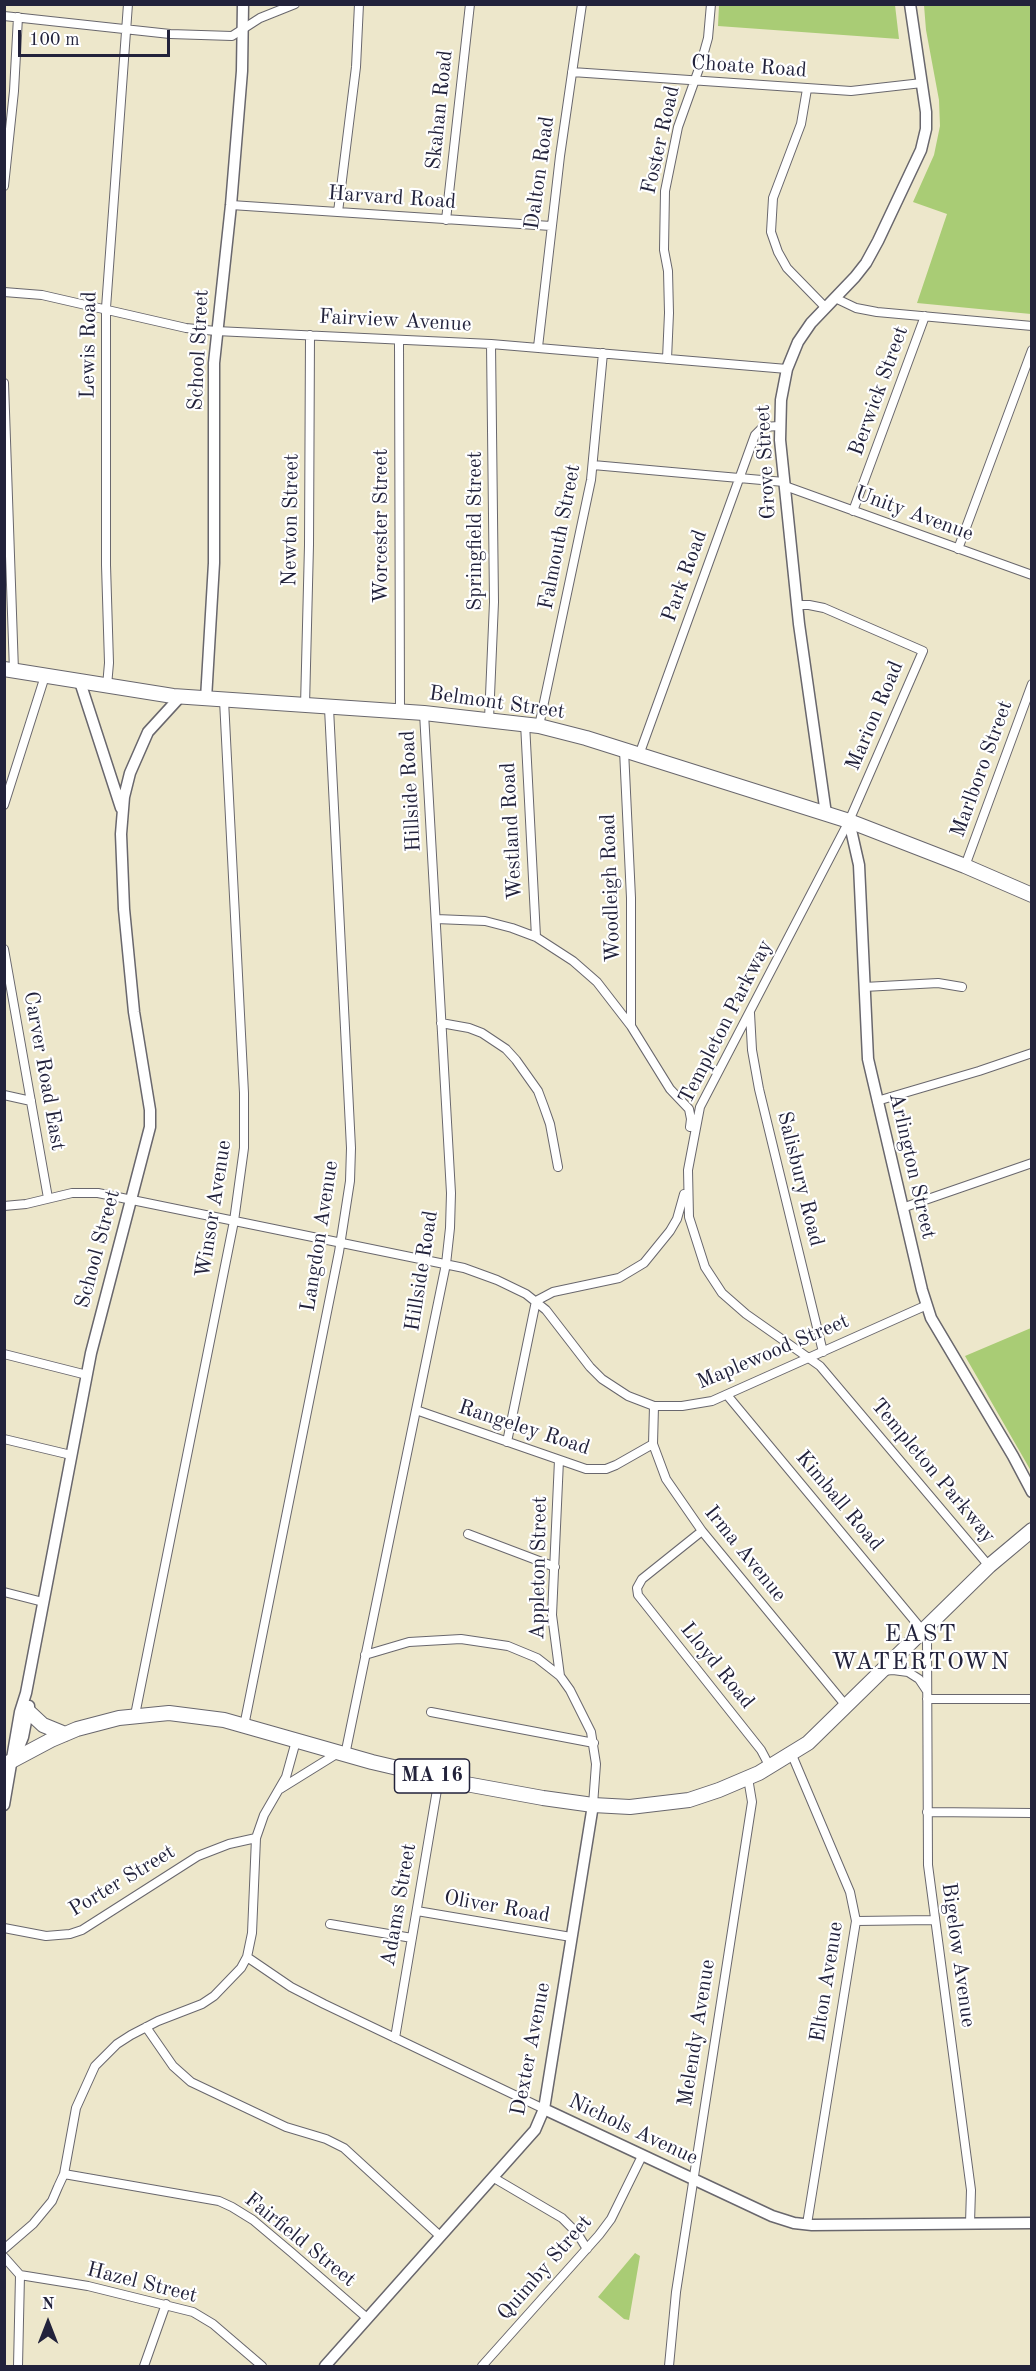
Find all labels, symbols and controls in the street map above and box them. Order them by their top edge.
scale bar [21,18,172,56]
text: 100 m [29,31,80,49]
street label: Skahan Road [421,49,459,171]
street label: Choate Road [690,50,808,84]
street label: Foster Road [636,83,686,197]
street label: Dalton Road [520,115,560,231]
street label: Harvard Road [327,181,457,215]
street label: School Street [183,289,215,411]
street label: Lewis Road [75,291,103,399]
street label: Fairview Avenue [318,304,472,338]
street label: Berwick Street [844,323,914,459]
street label: Grove Street [750,404,782,520]
street label: Worcester Street [368,449,394,603]
street label: Springfield Street [462,451,488,611]
street label: Newton Street [277,453,305,587]
street label: Falmouth Street [534,462,586,612]
street label: Unity Avenue [851,481,977,547]
street label: Park Road [657,527,713,625]
street label: Marion Road [841,657,909,775]
street label: Belmont Street [427,681,567,725]
street label: Marlboro Street [946,697,1018,841]
street label: Hillside Road [395,730,427,852]
street label: Westland Road [496,762,528,900]
street label: Woodleigh Road [596,813,626,963]
street label: Templeton Parkway [674,936,778,1108]
street label: Carver Road East [18,989,70,1153]
street label: Arlington Street [883,1090,941,1242]
street label: Salisbury Road [771,1109,829,1249]
street label: Winsor Avenue [191,1138,237,1280]
street label: Langdon Avenue [296,1159,344,1313]
street label: School Street [70,1187,126,1311]
street label: Hillside Road [400,1209,444,1333]
street label: Maplewood Street [693,1309,853,1395]
street label: Templeton Parkway [865,1394,1001,1548]
street label: Rangeley Road [455,1395,593,1461]
street label: Kimball Road [790,1446,888,1556]
street label: Appleton Street [525,1496,553,1640]
street label: Irma Avenue [699,1501,791,1607]
street label: Lloyd Road [675,1618,759,1714]
district label: EAST WATERTOWN [832,1621,1010,1677]
road number: MA 16 [394,1759,470,1793]
street label: Porter Street [64,1839,180,1923]
street label: Adams Street [376,1841,422,1969]
street label: Bigelow Avenue [935,1881,981,2029]
street label: Oliver Road [442,1885,552,1929]
street label: Elton Avenue [805,1920,849,2044]
street label: Melendy Avenue [673,1958,721,2108]
street label: Dexter Avenue [506,1980,556,2118]
street label: Nichols Avenue [564,2089,702,2171]
street label: Fairfield Street [239,2187,361,2293]
street label: Quimby Street [492,2210,598,2326]
street label: Hazel Street [84,2257,200,2309]
north arrow [18,2293,78,2353]
text: N [42,2297,54,2313]

